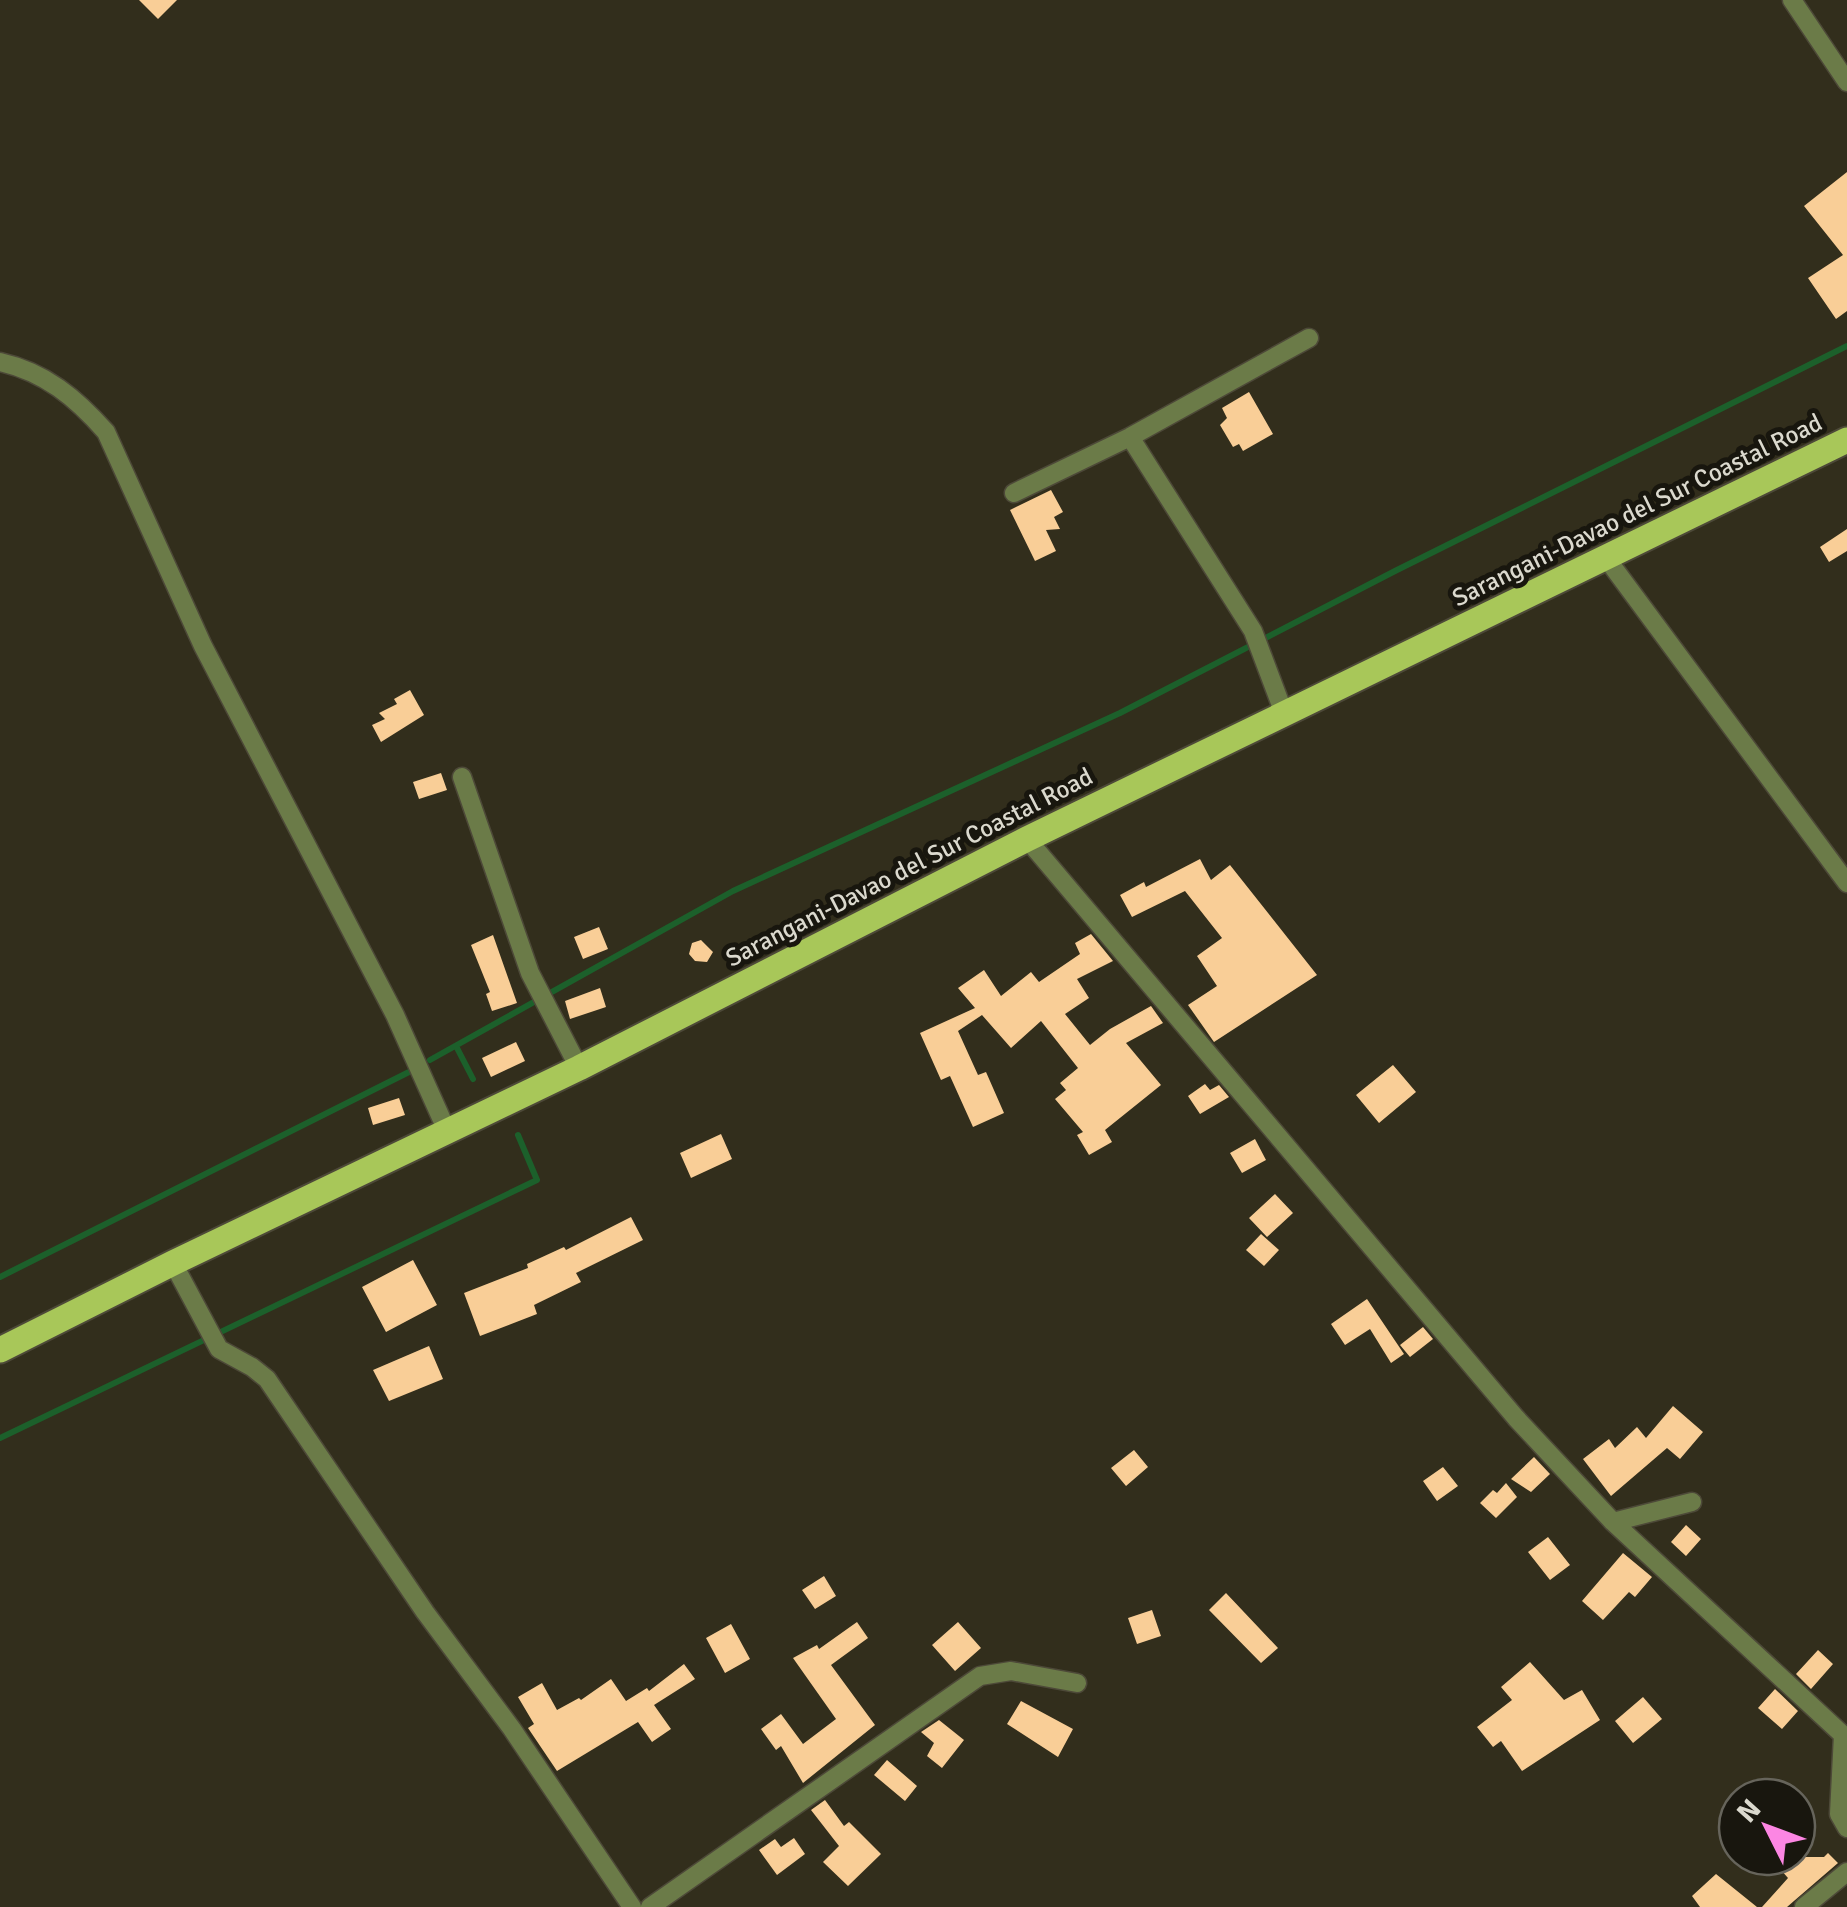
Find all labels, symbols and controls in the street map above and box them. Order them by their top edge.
street label: Sarangani-Davao del Sur Coastal Road [1447,407,1827,613]
street label: Sarangani-Davao del Sur Coastal Road [720,761,1098,973]
north arrow [1717,1777,1817,1877]
text: N [1730,1792,1768,1830]

